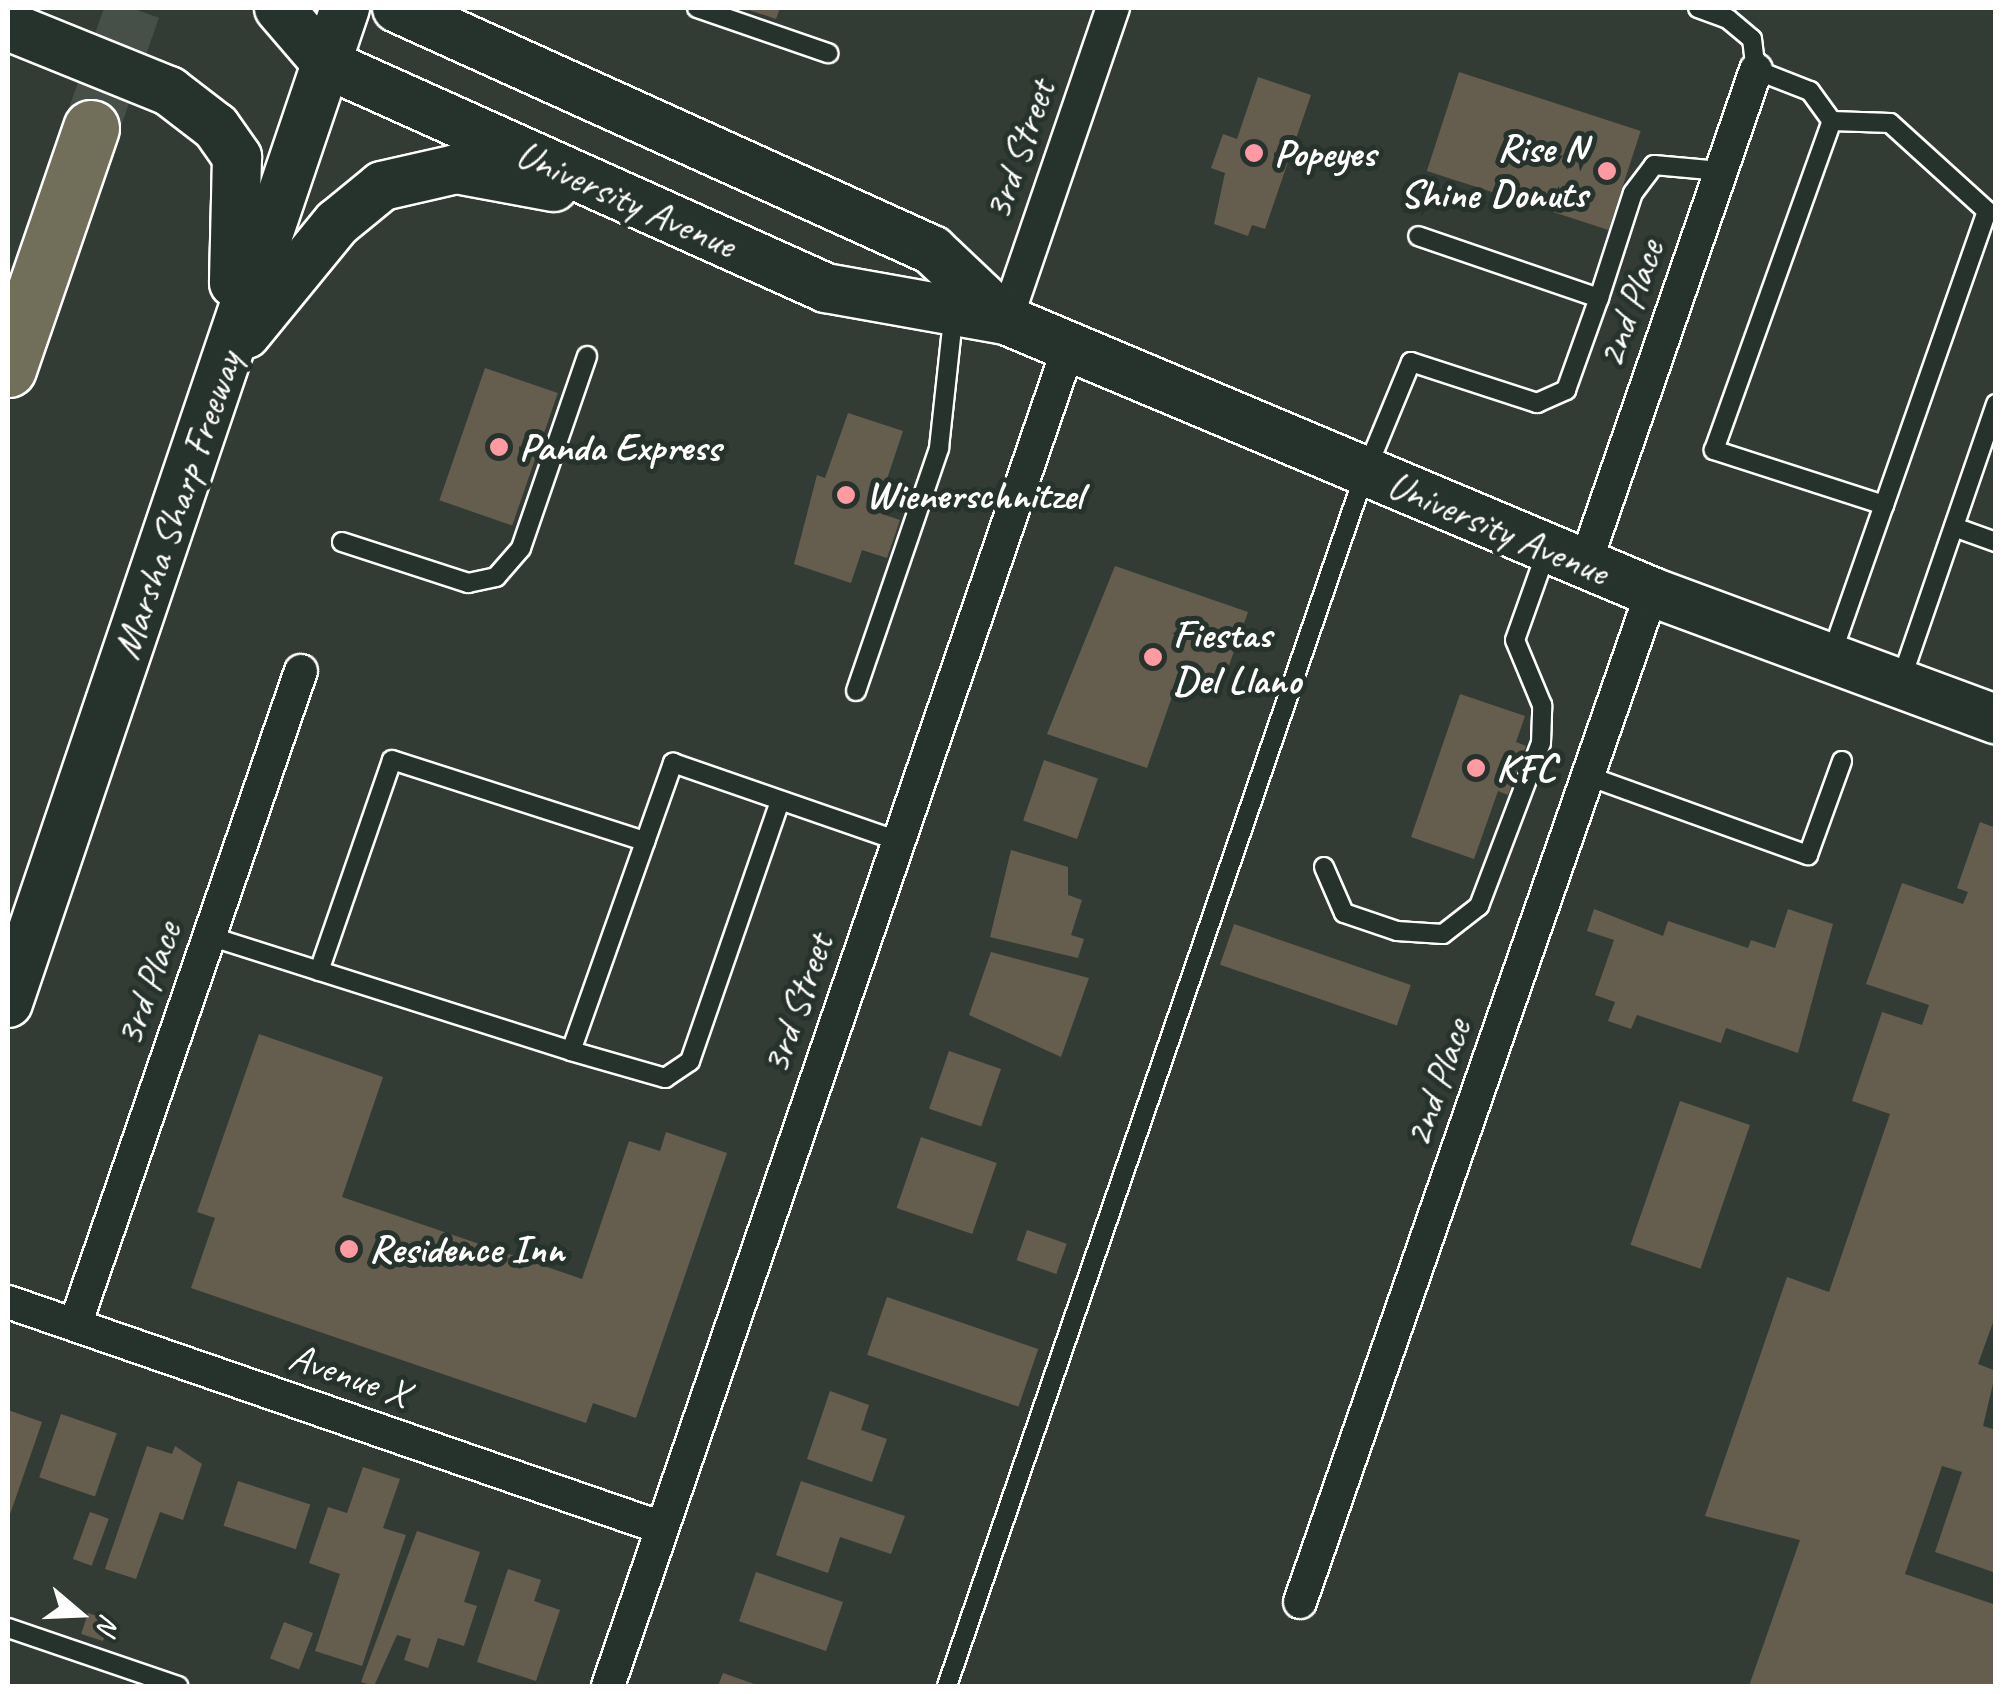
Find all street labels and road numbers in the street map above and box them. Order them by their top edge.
street label: 3rd Street [973,74,1065,226]
street label: University Avenue [509,129,743,269]
street label: 2nd Place [1586,234,1674,374]
street label: Marsha Sharp Freeway [102,345,252,665]
street label: University Avenue [1380,460,1616,596]
street label: 3rd Place [104,916,192,1052]
street label: 3rd Street [751,928,843,1080]
street label: 2nd Place [1393,1013,1481,1153]
street label: Avenue X [283,1332,415,1418]

